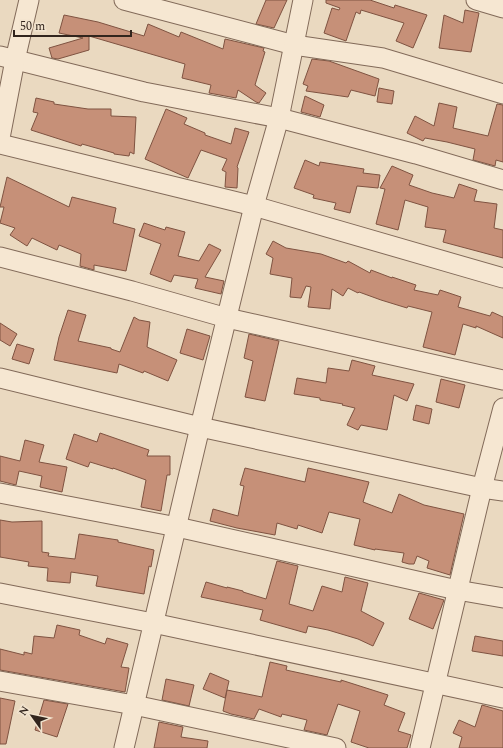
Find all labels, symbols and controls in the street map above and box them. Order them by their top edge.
scale bar [14,12,131,38]
text: 50 m [20,17,45,36]
north arrow [12,696,52,736]
text: N [14,702,34,719]

